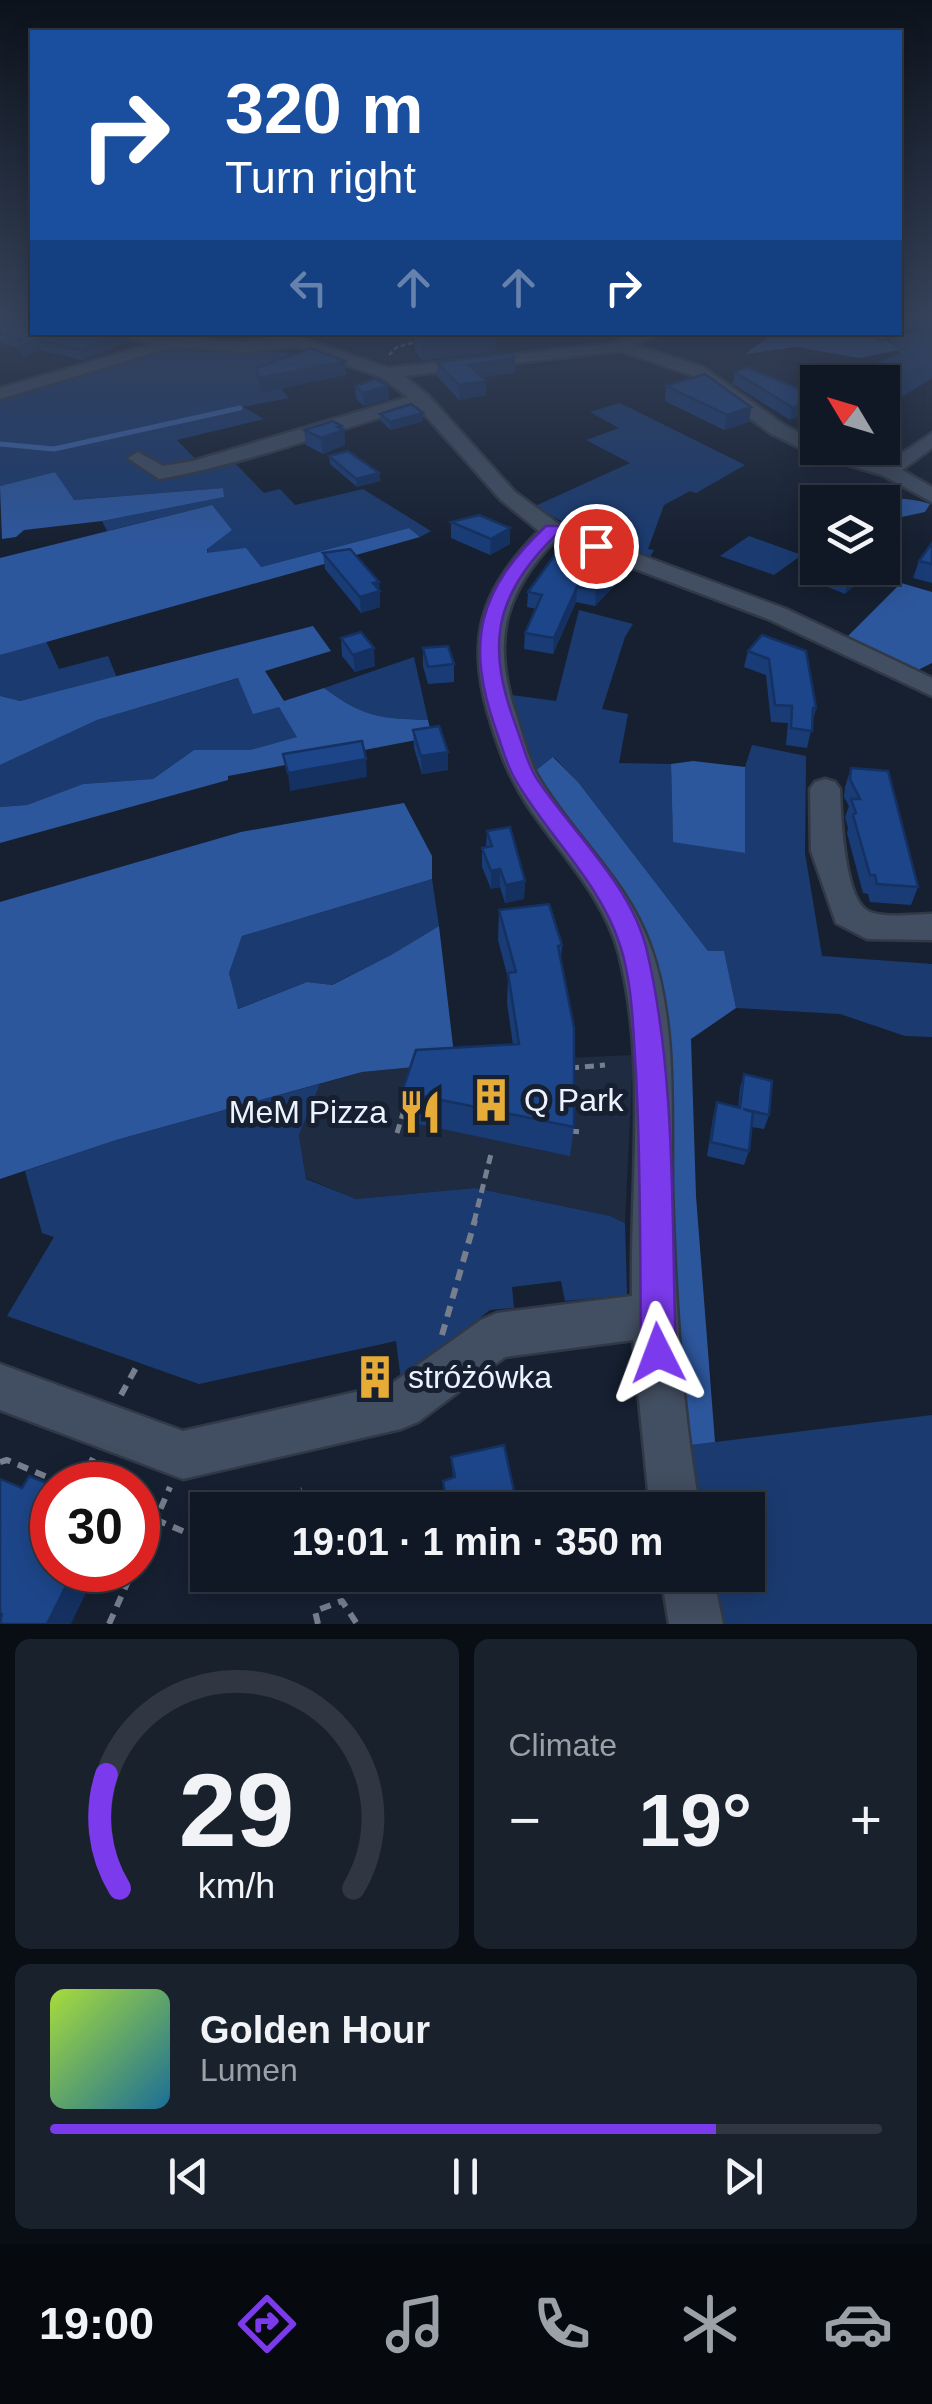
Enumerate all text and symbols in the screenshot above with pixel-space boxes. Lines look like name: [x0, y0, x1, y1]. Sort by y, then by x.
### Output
icon: right: [60, 70, 190, 200]
text: 320 m: [225, 70, 423, 148]
text: Turn right: [225, 152, 416, 203]
icon: left: [281, 260, 336, 315]
icon: ahead: [386, 260, 441, 315]
icon: ahead: [491, 260, 546, 315]
icon: right: [596, 260, 651, 315]
north arrow: [800, 365, 900, 465]
map controls: [800, 365, 900, 585]
button: layers: [800, 485, 900, 585]
pin: [554, 504, 639, 589]
icon: arrive: [569, 519, 624, 574]
building icon: Q Park: [467, 1076, 515, 1124]
place label: Q Park: [524, 1082, 625, 1118]
restaurant icon: MeM Pizza: [396, 1088, 444, 1136]
place label: MeM Pizza: [229, 1094, 387, 1130]
position arrow: [606, 1301, 710, 1405]
building icon: stróżówka: [351, 1353, 399, 1401]
place label: stróżówka: [408, 1359, 552, 1395]
speed limit sign: 30: [30, 1462, 160, 1592]
text: 19:01 · 1 min · 350 m: [292, 1521, 663, 1563]
text: Climate: [509, 1727, 617, 1763]
text: 29: [179, 1752, 295, 1868]
text: 19°: [639, 1778, 752, 1862]
text: −: [509, 1789, 541, 1851]
text: +: [850, 1789, 882, 1851]
text: km/h: [198, 1866, 275, 1906]
text: Golden Hour: [200, 2009, 430, 2051]
text: Lumen: [200, 2052, 298, 2088]
icon: previous: [161, 2149, 216, 2204]
icon: pause: [438, 2149, 493, 2204]
icon: next: [716, 2149, 771, 2204]
icon: directions: [232, 2289, 302, 2359]
icon: music: [380, 2289, 450, 2359]
icon: phone: [527, 2289, 597, 2359]
icon: climate: [675, 2289, 745, 2359]
icon: car: [823, 2289, 893, 2359]
text: 19:00: [39, 2298, 154, 2349]

